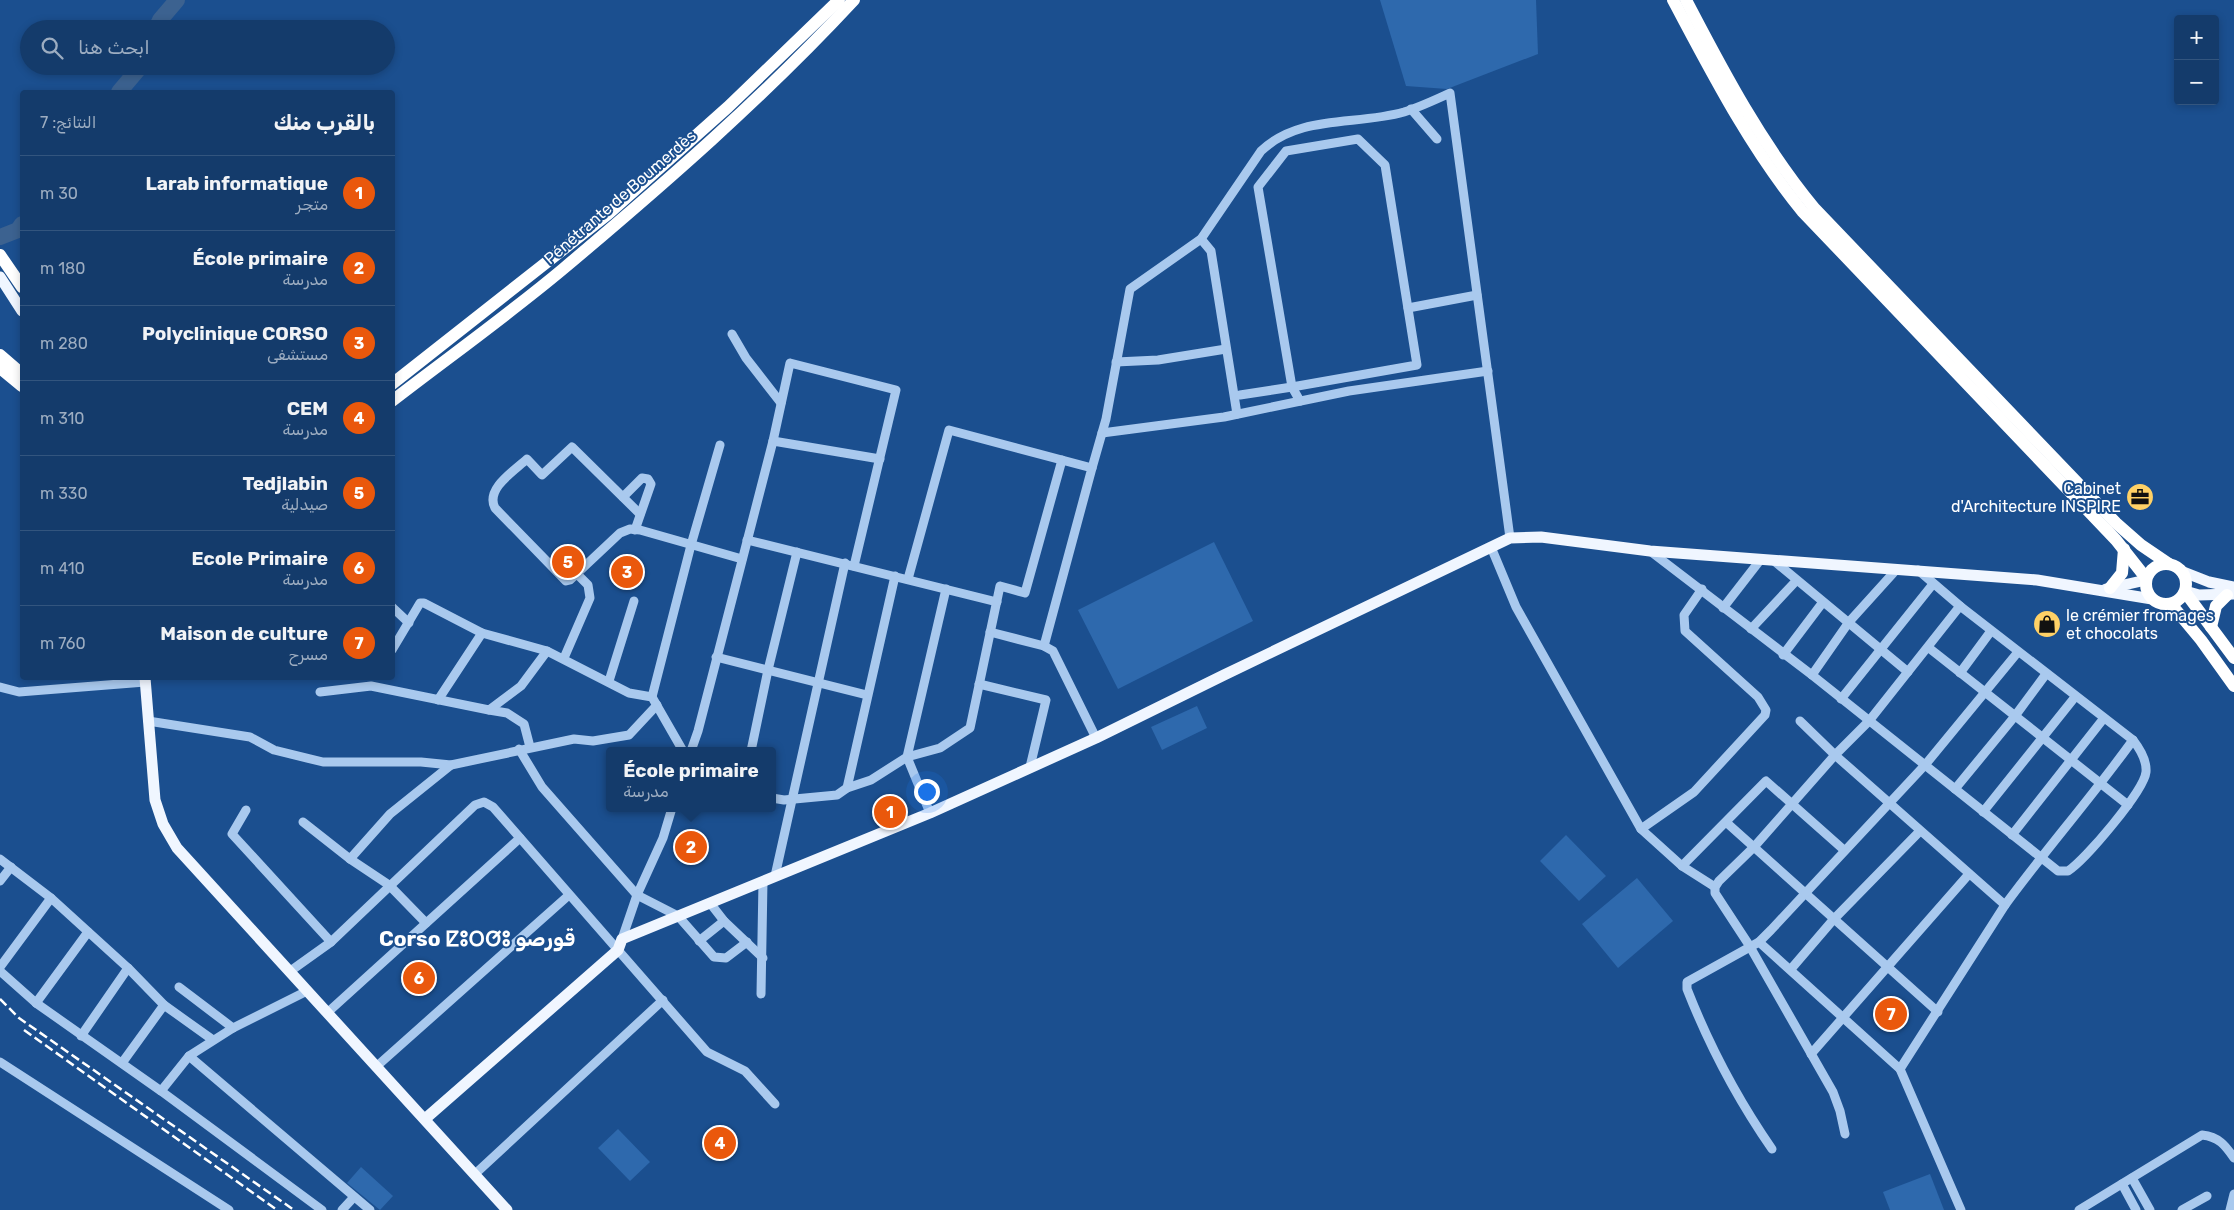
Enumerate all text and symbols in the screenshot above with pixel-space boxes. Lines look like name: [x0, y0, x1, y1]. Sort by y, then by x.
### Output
map controls: [2174, 15, 2219, 105]
button: +: [2174, 15, 2219, 60]
search box: [20, 20, 395, 75]
icon: search: [38, 34, 66, 62]
text: ابحث هنا: [78, 36, 150, 59]
button: −: [2174, 60, 2219, 105]
text: بالقرب منك: [274, 110, 375, 135]
text: النتائج: 7: [40, 113, 96, 132]
street label: Pénétrante de Boumerdès: [540, 126, 700, 268]
text: Larab informatique: [145, 172, 328, 195]
text: 30 m: [40, 184, 78, 203]
text: 1: [355, 184, 363, 203]
text: متجر: [296, 195, 328, 214]
text: École primaire: [192, 247, 328, 270]
text: 180 m: [40, 259, 85, 278]
text: 2: [354, 259, 364, 278]
text: مدرسة: [283, 270, 328, 289]
text: Polyclinique CORSO: [142, 322, 328, 345]
text: 280 m: [40, 334, 88, 353]
text: 3: [354, 334, 364, 353]
text: مستشفى: [267, 345, 328, 364]
text: CEM: [287, 397, 328, 420]
text: 310 m: [40, 409, 85, 428]
text: 4: [354, 409, 364, 428]
text: مدرسة: [283, 420, 328, 439]
text: Tedjlabin: [242, 472, 328, 495]
place label: Cabinet d'Architecture INSPIRE: [1951, 479, 2121, 516]
office icon: Cabinet d'Architecture INSPIRE: [2125, 482, 2155, 512]
text: 330 m: [40, 484, 88, 503]
text: 5: [354, 484, 364, 503]
text: صيدلية: [281, 495, 328, 514]
pin: 5: [552, 543, 584, 581]
text: Ecole Primaire: [192, 547, 328, 570]
pin: 3: [611, 553, 643, 591]
text: 410 m: [40, 559, 85, 578]
text: 6: [354, 559, 364, 578]
text: مدرسة: [283, 570, 328, 589]
place label: le crémier fromages et chocolats: [2066, 606, 2214, 643]
shop icon: le crémier fromages et chocolats: [2032, 609, 2062, 639]
text: Maison de culture: [160, 622, 328, 645]
text: 760 m: [40, 634, 86, 653]
text: 7: [354, 634, 364, 653]
text: مسرح: [289, 645, 328, 664]
popup: [606, 747, 776, 812]
text: École primaire: [623, 759, 759, 782]
your location: [914, 779, 940, 805]
text: مدرسة: [623, 782, 669, 801]
pin: 1: [874, 793, 906, 831]
pin: 2: [675, 828, 707, 866]
district label: Corso ⵇⵓⵔⵚⵓ قورصو: [379, 926, 575, 952]
pin: 6: [403, 959, 435, 997]
pin: 7: [1875, 995, 1907, 1033]
pin: 4: [704, 1124, 736, 1162]

